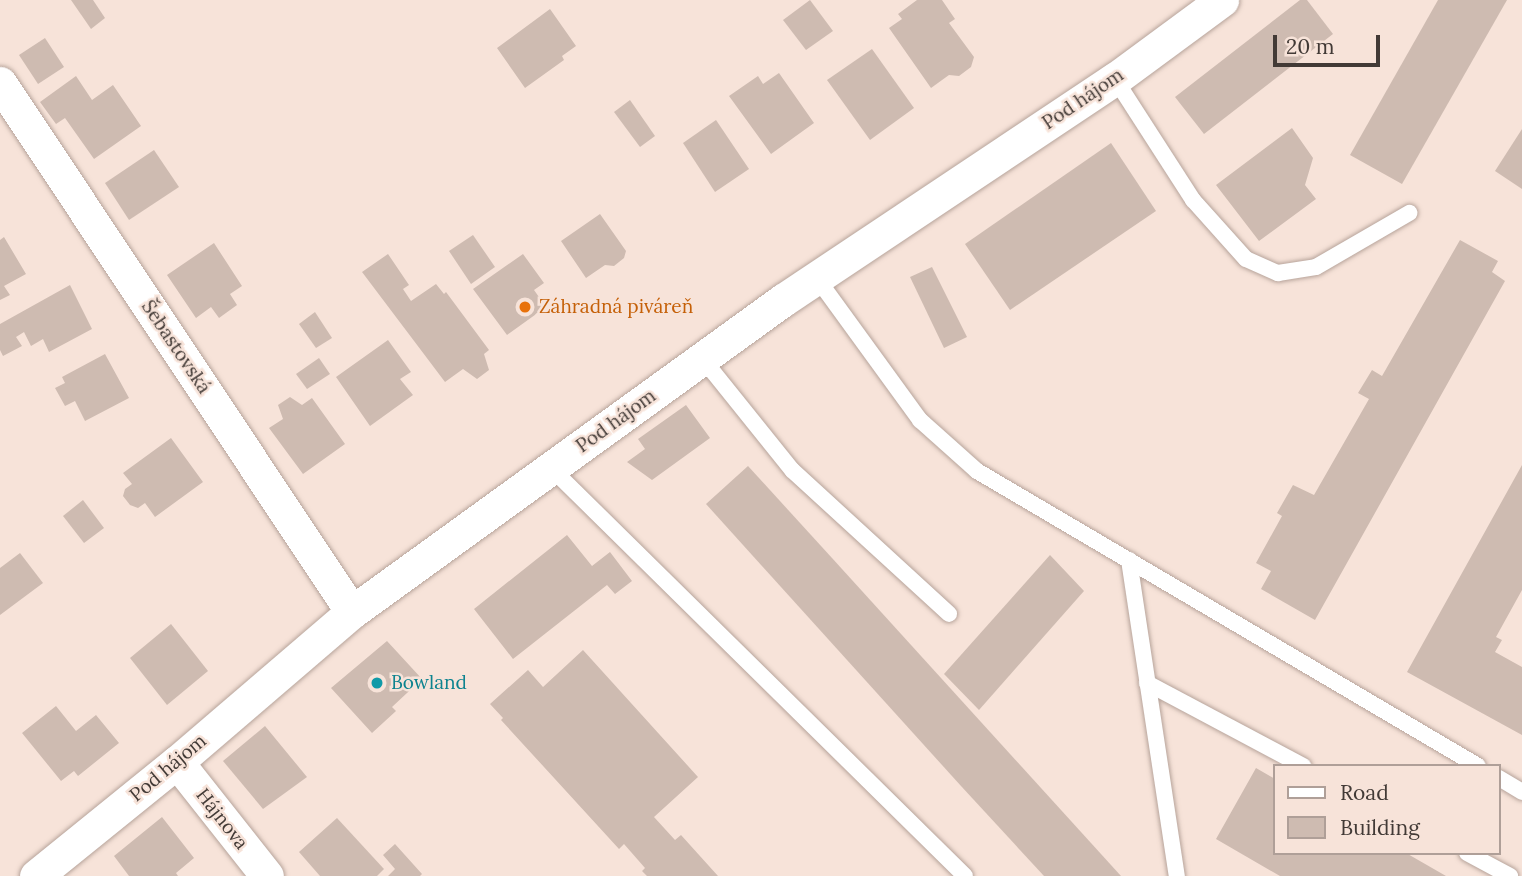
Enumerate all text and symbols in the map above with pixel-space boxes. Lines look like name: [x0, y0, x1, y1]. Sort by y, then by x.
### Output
scale bar: [1277, 21, 1384, 65]
text: 20 m: [1286, 33, 1335, 60]
street label: Pod hájom: [1038, 64, 1128, 134]
street label: Šebastovská: [136, 296, 216, 398]
place label: Záhradná piváreň: [539, 296, 693, 318]
marker: Záhradná piváreň: [517, 299, 533, 315]
street label: Pod hájom: [572, 384, 660, 458]
place label: Bowland: [391, 672, 467, 694]
marker: Bowland: [369, 675, 385, 691]
street label: Pod hájom: [125, 729, 211, 807]
legend: [1274, 764, 1501, 855]
text: Road: [1340, 779, 1389, 806]
street label: Hájnova: [191, 784, 253, 854]
text: Building: [1340, 814, 1420, 841]

